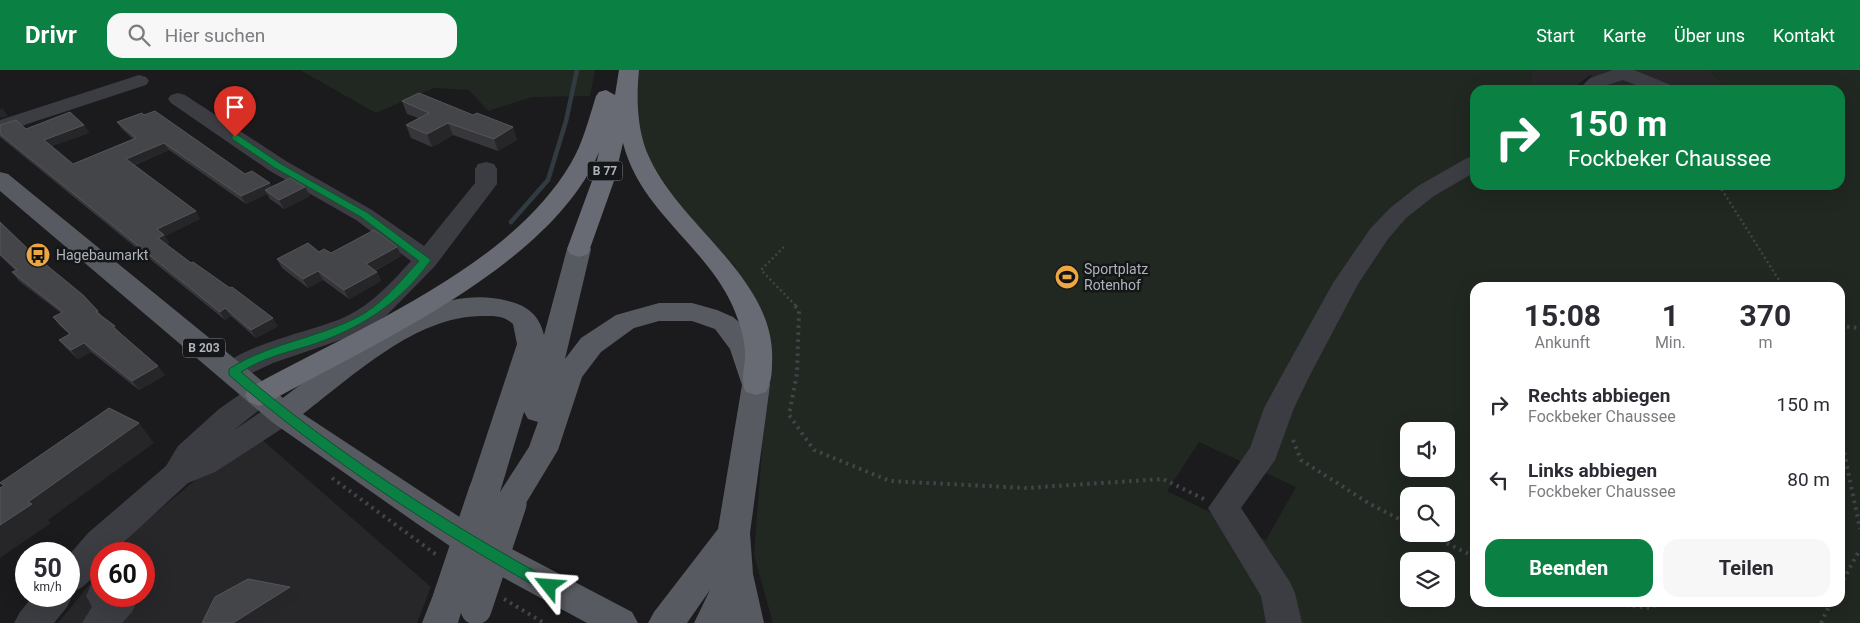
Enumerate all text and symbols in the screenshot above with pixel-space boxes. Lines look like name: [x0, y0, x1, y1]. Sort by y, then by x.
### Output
search box: [107, 13, 457, 58]
text: Drivr: [25, 21, 77, 49]
icon: search: [125, 21, 153, 49]
text: Hier suchen: [165, 24, 265, 47]
text: Start: [1536, 25, 1575, 46]
text: Karte: [1603, 25, 1646, 46]
text: Über uns: [1674, 25, 1745, 46]
text: Kontakt: [1773, 25, 1835, 46]
pin: [214, 86, 256, 137]
icon: arrive: [221, 93, 249, 121]
text: 150 m: [1568, 104, 1667, 145]
icon: right: [1485, 105, 1550, 170]
text: Fockbeker Chaussee: [1568, 146, 1771, 171]
road number: B 77: [588, 162, 622, 180]
bus stop icon: Hagebaumarkt: [25, 242, 51, 268]
place label: Hagebaumarkt: [56, 247, 149, 263]
place label: Sportplatz Rotenhof: [1084, 261, 1148, 293]
sports icon: Sportplatz Rotenhof: [1054, 264, 1080, 290]
text: 15:08: [1524, 298, 1601, 333]
text: 1: [1662, 298, 1679, 333]
text: 370: [1740, 298, 1791, 333]
text: Ankunft: [1535, 333, 1590, 352]
text: Min.: [1655, 333, 1686, 352]
text: m: [1758, 333, 1772, 352]
road number: B 203: [183, 338, 225, 358]
text: Rechts abbiegen: [1528, 384, 1670, 407]
icon: right: [1485, 391, 1513, 419]
text: 150 m: [1777, 393, 1830, 416]
text: Fockbeker Chaussee: [1528, 407, 1676, 426]
map controls: [1400, 422, 1455, 607]
button: sound: [1400, 422, 1455, 477]
text: Links abbiegen: [1528, 459, 1657, 482]
icon: left: [1485, 466, 1513, 494]
text: 80 m: [1787, 468, 1830, 491]
text: Fockbeker Chaussee: [1528, 482, 1676, 501]
button: search: [1400, 487, 1455, 542]
button: Beenden: [1485, 539, 1653, 597]
button: Teilen: [1663, 539, 1830, 597]
speed limit sign: 60: [90, 542, 155, 607]
button: layers: [1400, 552, 1455, 607]
text: 50: [33, 554, 62, 583]
position arrow: [522, 559, 574, 611]
text: km/h: [33, 580, 62, 594]

